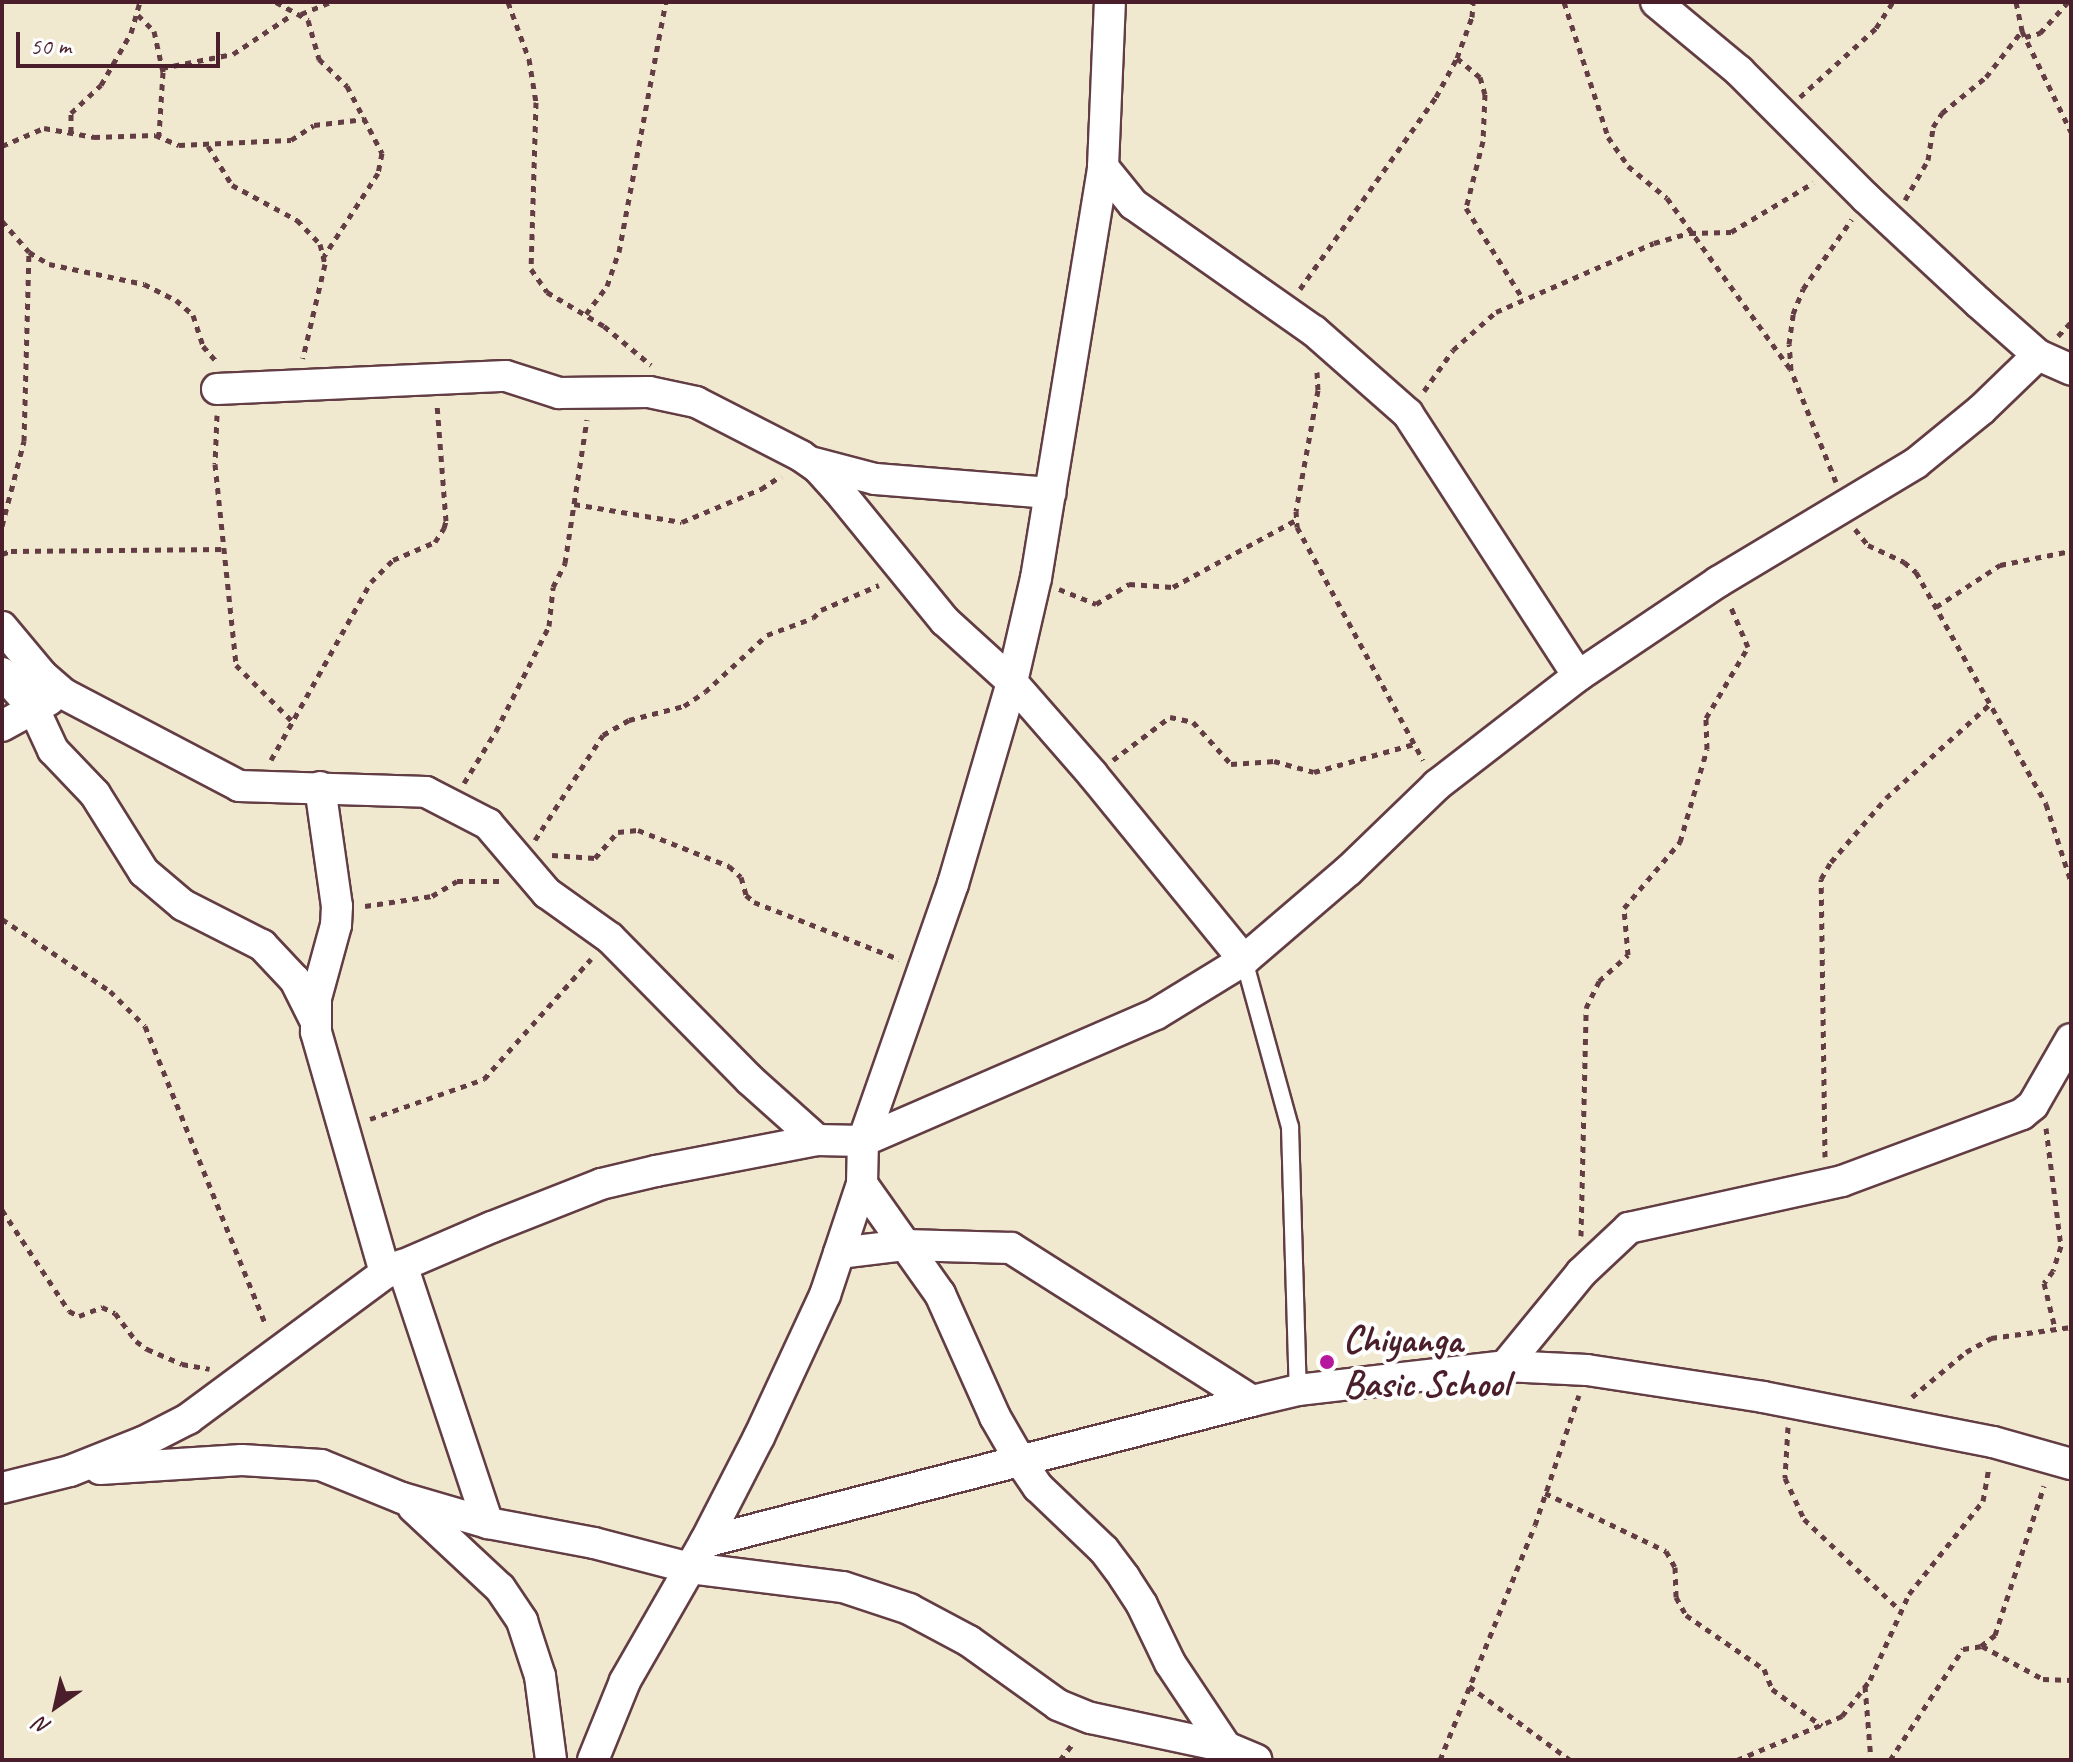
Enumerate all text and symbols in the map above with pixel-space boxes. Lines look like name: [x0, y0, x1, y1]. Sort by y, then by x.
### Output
scale bar: [20, 16, 224, 66]
text: 50 m: [30, 31, 71, 61]
place label: Chiyanga Basic School: [1343, 1317, 1507, 1406]
marker: Chiyanga Basic School: [1318, 1353, 1336, 1371]
north arrow: [16, 1666, 96, 1746]
text: N: [29, 1710, 56, 1741]

